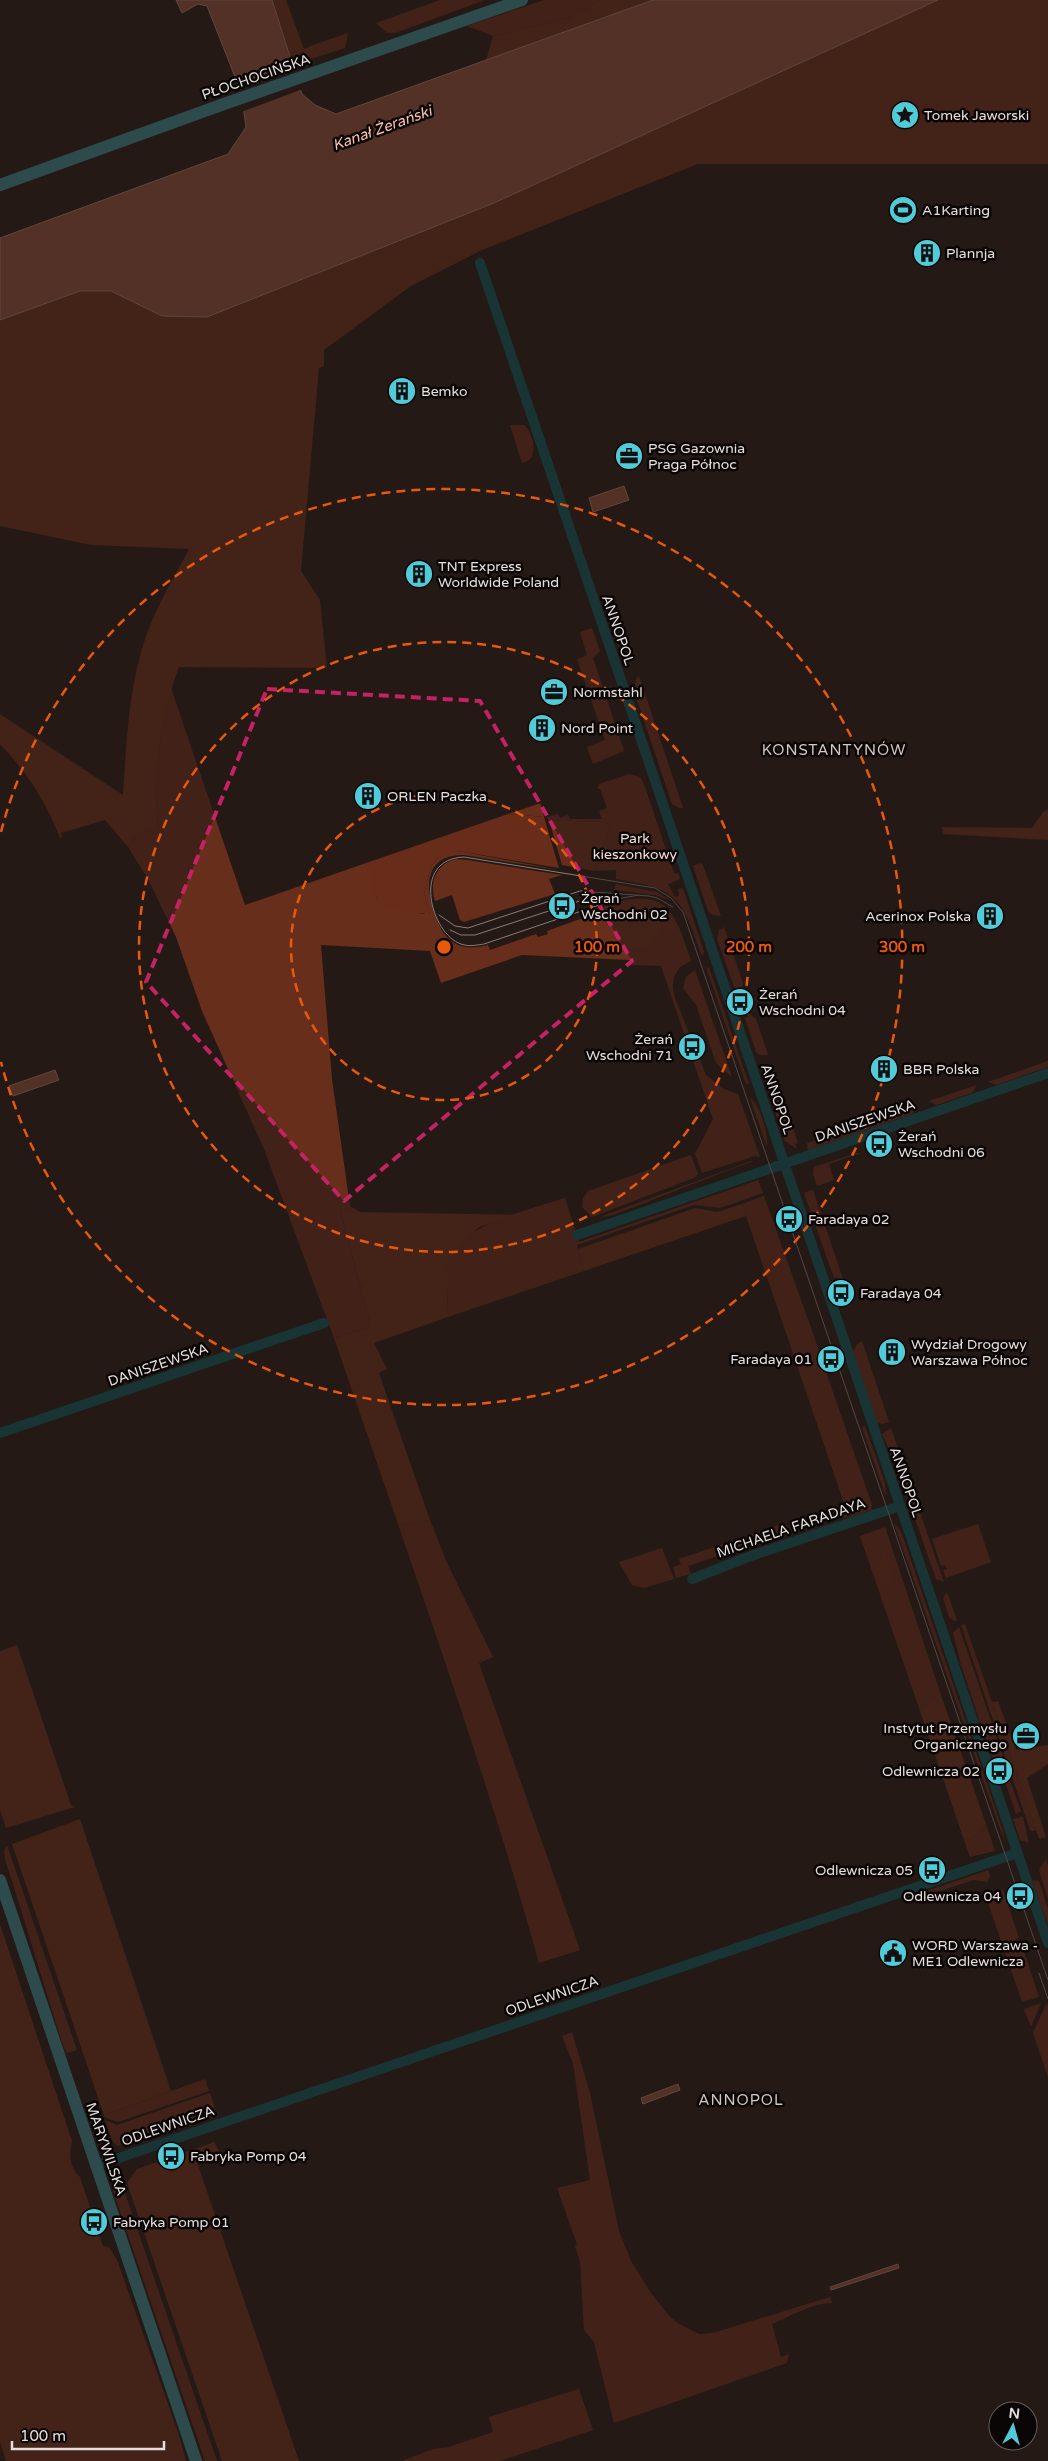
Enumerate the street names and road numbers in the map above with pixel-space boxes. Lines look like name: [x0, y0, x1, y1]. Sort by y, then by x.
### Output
street label: PŁOCHOCIŃSKA: [199, 50, 313, 104]
street label: ANNOPOL: [598, 593, 638, 667]
street label: ANNOPOL: [757, 1062, 797, 1136]
street label: DANISZEWSKA: [813, 1096, 917, 1146]
street label: DANISZEWSKA: [106, 1340, 210, 1390]
street label: ANNOPOL: [886, 1445, 926, 1519]
street label: MICHAELA FARADAYA: [714, 1495, 868, 1561]
street label: ODLEWNICZA: [503, 1972, 601, 2020]
street label: MARYWILSKA: [82, 2100, 130, 2198]
street label: ODLEWNICZA: [119, 2102, 217, 2150]

